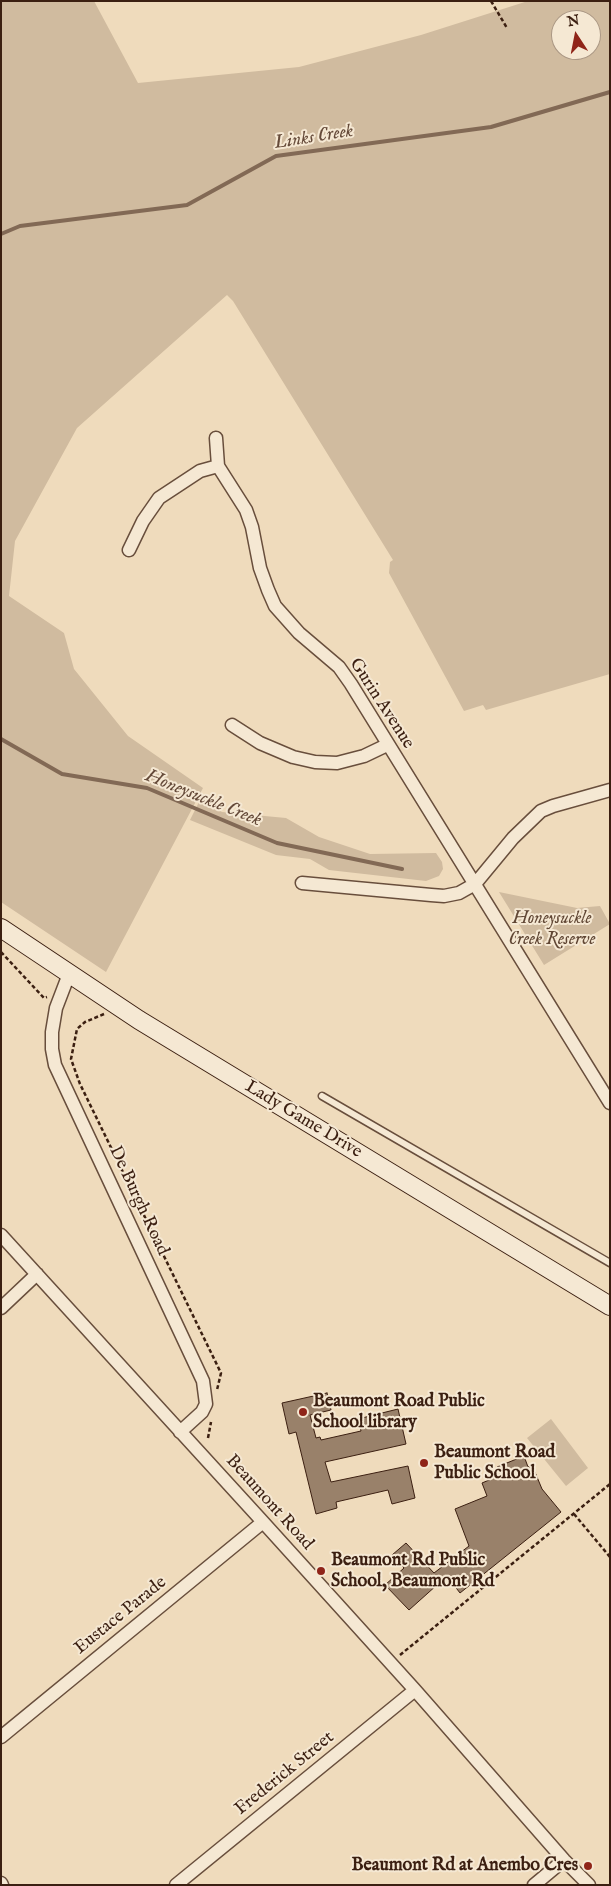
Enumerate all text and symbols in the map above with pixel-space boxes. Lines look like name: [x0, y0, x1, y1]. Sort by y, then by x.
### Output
north arrow: [551, 10, 601, 60]
text: N: [566, 11, 581, 31]
water label: Links Creek: [273, 121, 355, 155]
street label: Gurin Avenue: [344, 655, 418, 753]
water label: Honeysuckle Creek: [142, 765, 264, 833]
park label: Honeysuckle Creek Reserve: [508, 908, 596, 951]
street label: Lady Game Drive: [240, 1077, 366, 1163]
street label: De Burgh Road: [103, 1143, 173, 1259]
place label: Beaumont Road Public School library: [313, 1391, 485, 1434]
marker: Beaumont Road Public School library: [297, 1406, 309, 1418]
place label: Beaumont Road Public School: [434, 1442, 555, 1485]
street label: Beaumont Road: [220, 1451, 318, 1555]
marker: Beaumont Road Public School: [418, 1457, 430, 1469]
place label: Beaumont Rd Public School, Beaumont Rd: [331, 1550, 494, 1592]
marker: Beaumont Rd Public School, Beaumont Rd: [315, 1565, 327, 1577]
street label: Eustace Parade: [71, 1572, 171, 1660]
street label: Frederick Street: [231, 1727, 339, 1821]
place label: Beaumont Rd at Anembo Cres: [351, 1855, 578, 1877]
marker: Beaumont Rd at Anembo Cres: [582, 1860, 594, 1872]

